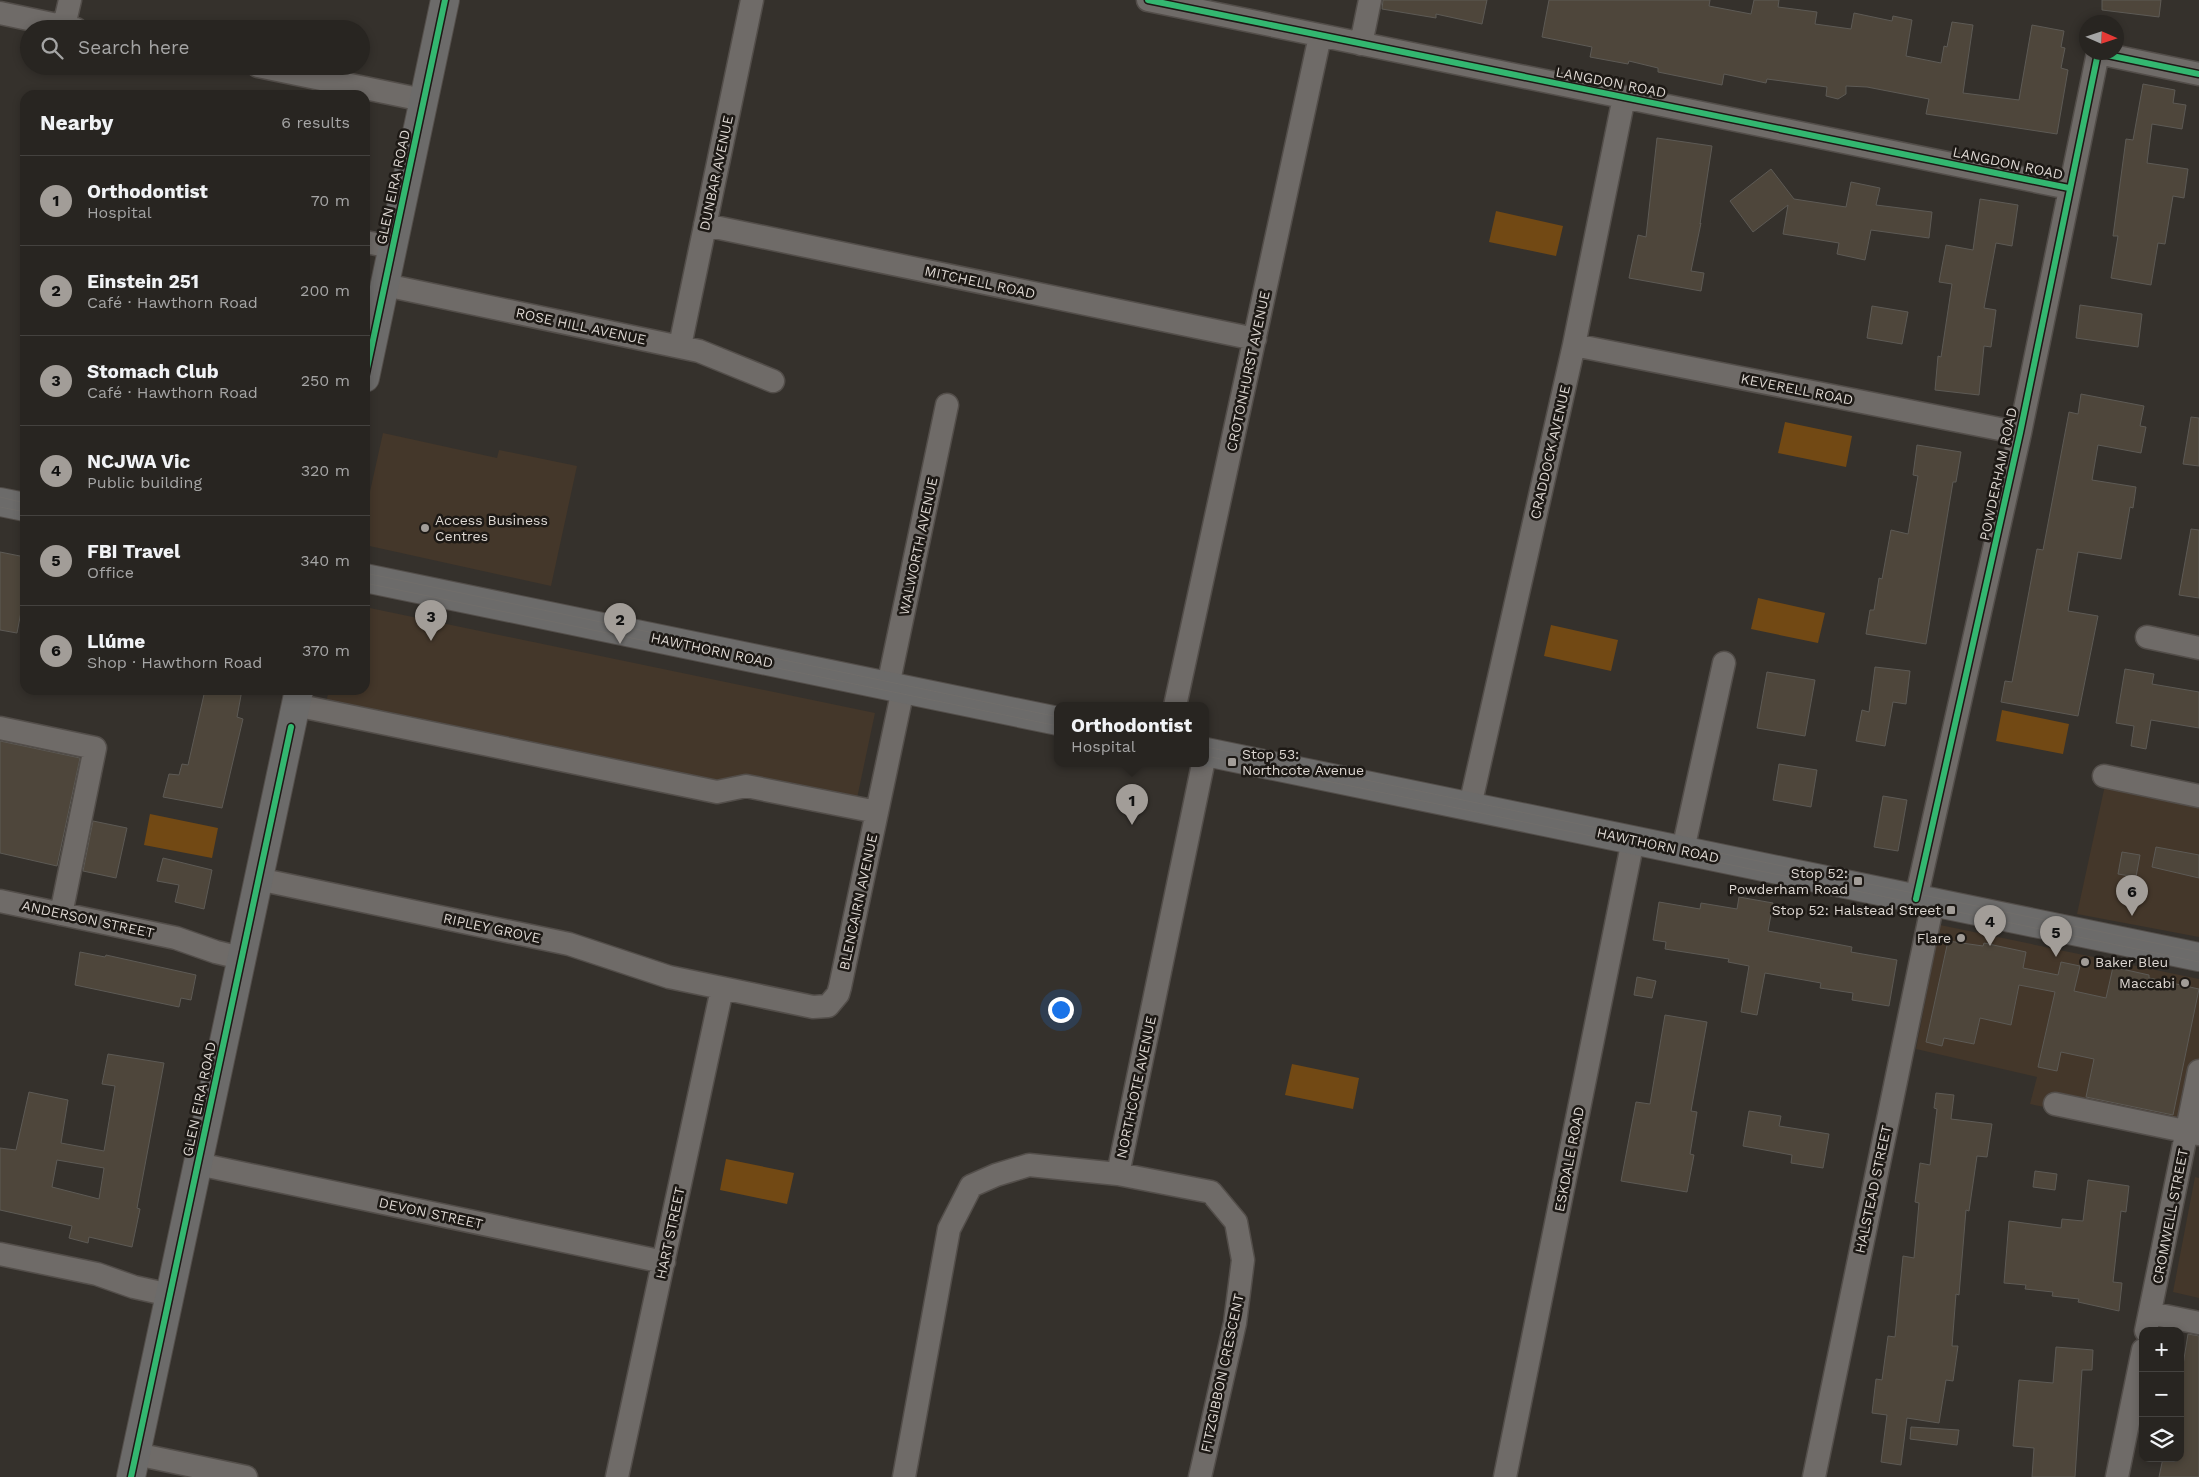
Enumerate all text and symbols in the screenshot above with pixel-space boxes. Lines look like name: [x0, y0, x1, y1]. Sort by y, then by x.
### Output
north arrow: [2079, 15, 2124, 60]
search box: [20, 20, 370, 75]
icon: search: [38, 34, 66, 62]
text: Search here: [78, 36, 189, 59]
street label: LANGDON ROAD: [1554, 63, 1668, 101]
text: Nearby: [40, 110, 113, 135]
text: 6 results: [281, 113, 350, 132]
street label: DUNBAR AVENUE: [696, 114, 736, 232]
street label: GLEN EIRA ROAD: [373, 128, 413, 246]
street label: LANGDON ROAD: [1951, 143, 2065, 183]
text: Orthodontist: [87, 180, 208, 203]
text: 1: [53, 191, 59, 210]
text: 70 m: [311, 191, 350, 210]
text: Hospital: [87, 203, 152, 222]
street label: MITCHELL ROAD: [923, 262, 1037, 302]
text: Einstein 251: [87, 270, 199, 293]
text: 2: [51, 281, 61, 300]
text: 200 m: [300, 281, 350, 300]
street label: CROTONHURST AVENUE: [1223, 289, 1273, 453]
text: Café · Hawthorn Road: [87, 293, 258, 312]
street label: ROSE HILL AVENUE: [514, 304, 648, 348]
text: Stomach Club: [87, 360, 219, 383]
street label: KEVERELL ROAD: [1739, 370, 1855, 408]
text: 3: [51, 371, 61, 390]
text: 250 m: [301, 371, 350, 390]
text: Café · Hawthorn Road: [87, 383, 258, 402]
street label: CRADDOCK AVENUE: [1527, 383, 1573, 521]
street label: POWDERHAM ROAD: [1976, 406, 2020, 542]
text: NCJWA Vic: [87, 450, 190, 473]
text: 4: [51, 461, 61, 480]
text: 320 m: [301, 461, 350, 480]
text: Public building: [87, 473, 202, 492]
street label: WALWORTH AVENUE: [896, 475, 940, 617]
place label: Access Business Centres: [435, 512, 548, 544]
marker: Access Business Centres: [419, 522, 431, 534]
text: FBI Travel: [87, 540, 180, 563]
text: 5: [51, 551, 61, 570]
text: 340 m: [300, 551, 350, 570]
text: Office: [87, 563, 134, 582]
pin: 3: [415, 600, 447, 641]
pin: 2: [604, 603, 636, 644]
street label: HAWTHORN ROAD: [649, 629, 775, 671]
text: Llúme: [87, 630, 145, 653]
text: 6: [51, 641, 61, 660]
text: 370 m: [302, 641, 350, 660]
text: Shop · Hawthorn Road: [87, 653, 262, 672]
popup: [1054, 702, 1209, 767]
text: Orthodontist: [1071, 714, 1192, 737]
text: Hospital: [1071, 737, 1136, 756]
place label: Stop 53: Northcote Avenue: [1242, 746, 1364, 778]
marker: Stop 53: Northcote Avenue: [1226, 756, 1238, 768]
pin: 1: [1116, 784, 1148, 825]
street label: HAWTHORN ROAD: [1595, 824, 1721, 866]
street label: BLENCAIRN AVENUE: [836, 832, 880, 972]
place label: Stop 52: Powderham Road: [1728, 865, 1848, 897]
marker: Stop 52: Powderham Road: [1852, 875, 1864, 887]
pin: 6: [2116, 875, 2148, 916]
street label: ANDERSON STREET: [20, 897, 156, 941]
place label: Stop 52: Halstead Street: [1772, 902, 1941, 918]
marker: Stop 52: Halstead Street: [1945, 904, 1957, 916]
pin: 4: [1974, 905, 2006, 946]
street label: RIPLEY GROVE: [442, 910, 542, 946]
pin: 5: [2040, 916, 2072, 957]
place label: Flare: [1917, 930, 1951, 946]
marker: Flare: [1955, 932, 1967, 944]
place label: Baker Bleu: [2095, 954, 2168, 970]
marker: Baker Bleu: [2079, 956, 2091, 968]
place label: Maccabi: [2119, 975, 2175, 991]
marker: Maccabi: [2179, 977, 2191, 989]
your location: [1048, 997, 1074, 1023]
street label: NORTHCOTE AVENUE: [1113, 1014, 1159, 1160]
street label: GLEN EIRA ROAD: [179, 1040, 219, 1158]
street label: ESKDALE ROAD: [1551, 1105, 1587, 1213]
street label: HALSTEAD STREET: [1852, 1123, 1895, 1255]
street label: CROMWELL STREET: [2149, 1146, 2191, 1285]
street label: HART STREET: [652, 1185, 688, 1281]
street label: DEVON STREET: [377, 1194, 485, 1232]
street label: FITZGIBBON CRESCENT: [1197, 1292, 1247, 1454]
map controls: [2139, 1327, 2184, 1462]
button: +: [2139, 1327, 2184, 1372]
button: −: [2139, 1372, 2184, 1417]
button: layers: [2139, 1417, 2184, 1462]

